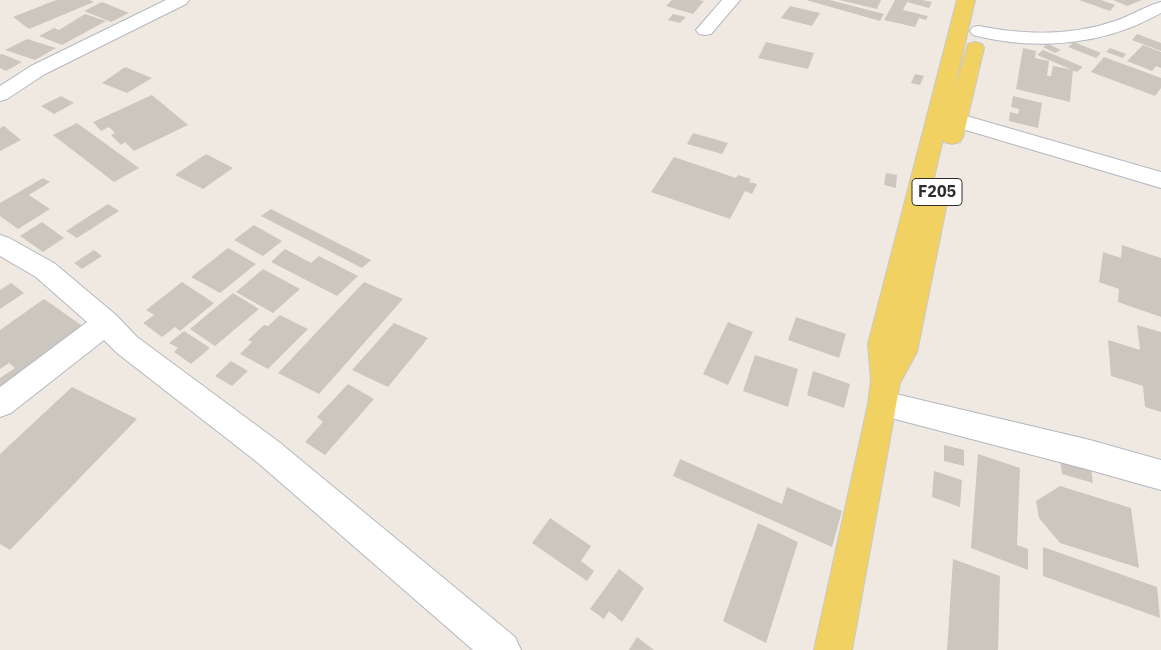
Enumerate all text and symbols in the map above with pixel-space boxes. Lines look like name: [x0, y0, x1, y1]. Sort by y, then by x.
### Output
road number: F205: [912, 178, 962, 206]

